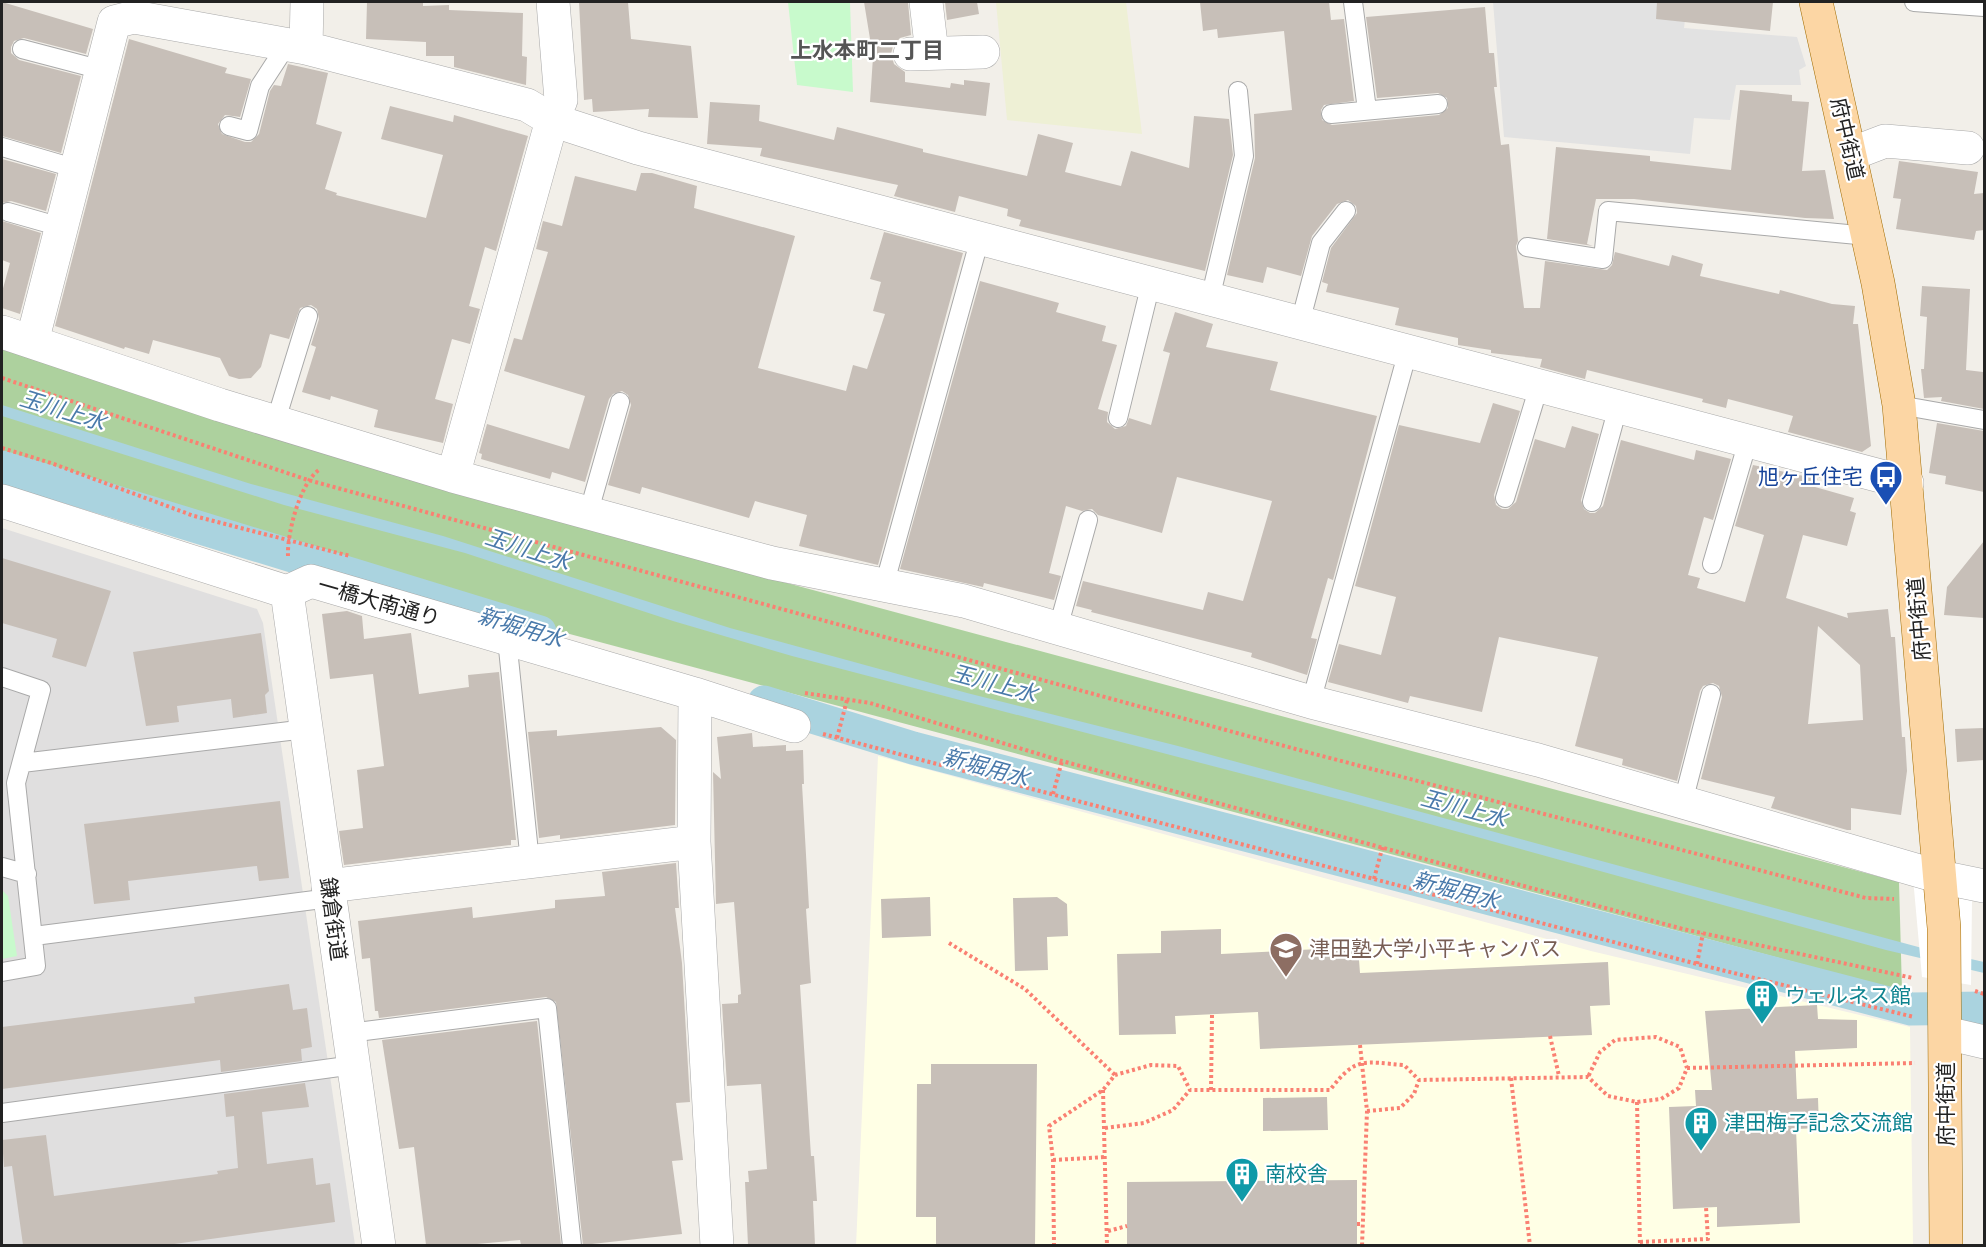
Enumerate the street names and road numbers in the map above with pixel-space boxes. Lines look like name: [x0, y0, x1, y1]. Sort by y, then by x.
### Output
street label: 府中街道: [1827, 95, 1870, 182]
street label: 一橋大南通り: [315, 571, 443, 630]
street label: 府中街道: [1901, 576, 1934, 662]
street label: 鎌倉街道: [316, 875, 353, 962]
street label: 府中街道: [1932, 1062, 1957, 1146]

